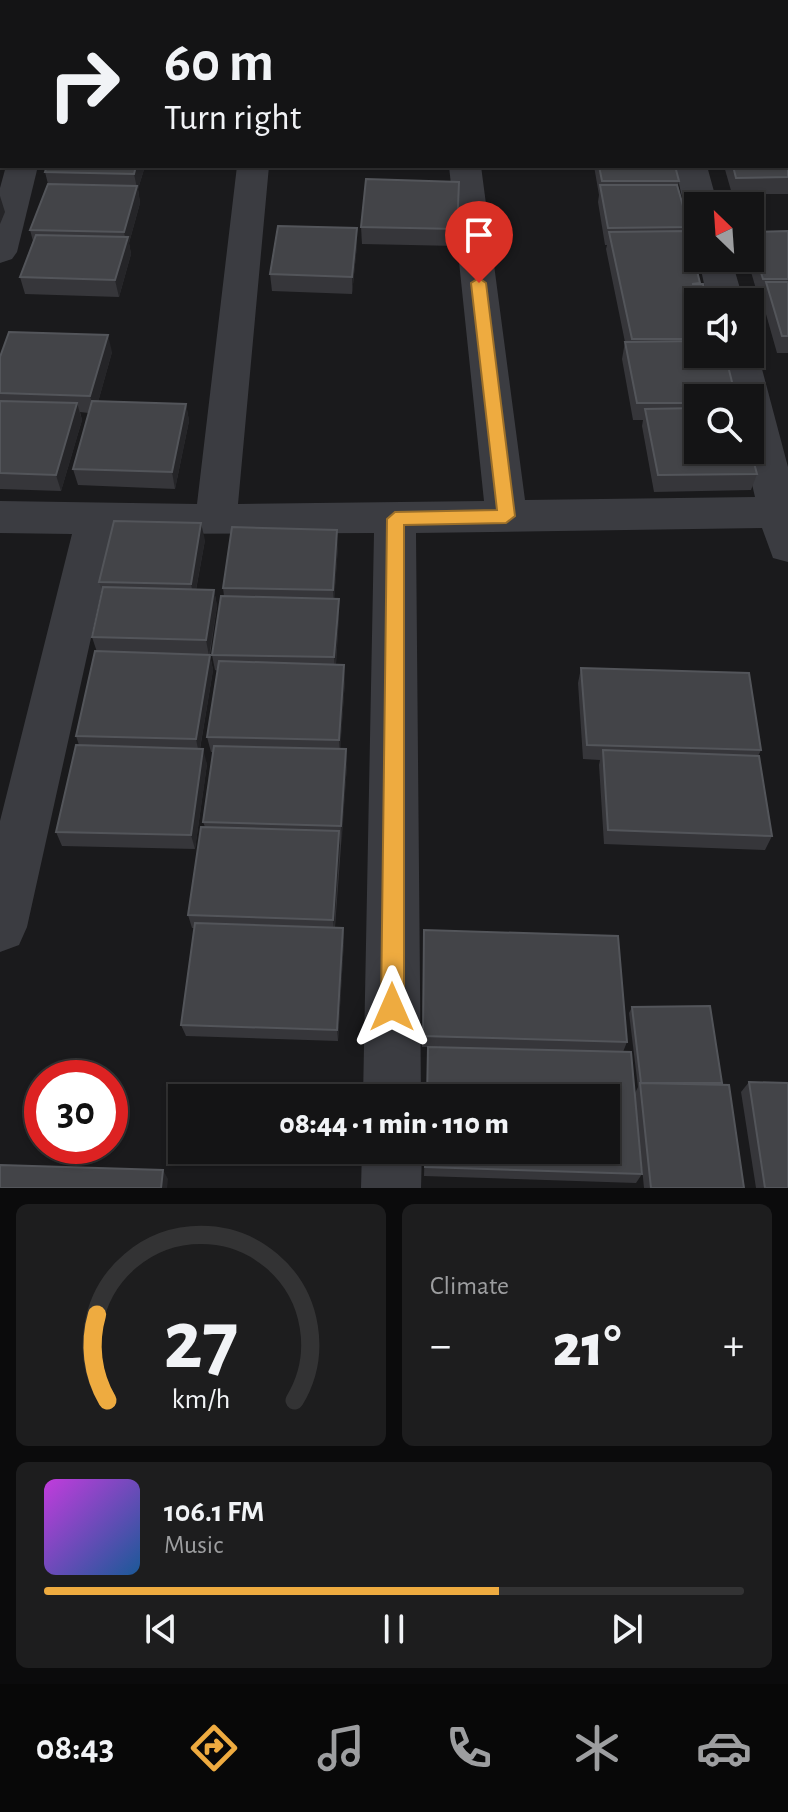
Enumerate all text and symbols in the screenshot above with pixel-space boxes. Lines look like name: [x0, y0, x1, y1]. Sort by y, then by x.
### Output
icon: right: [32, 32, 136, 136]
text: 60 m: [164, 35, 274, 91]
text: Turn right: [164, 100, 301, 136]
north arrow: [684, 192, 764, 272]
map controls: [684, 192, 764, 464]
pin: [445, 201, 513, 283]
icon: arrive: [457, 213, 501, 257]
button: sound: [684, 288, 764, 368]
button: search: [684, 384, 764, 464]
position arrow: [350, 965, 434, 1049]
speed limit sign: 30: [24, 1060, 128, 1164]
text: 08:44 · 1 min · 110 m: [279, 1109, 509, 1139]
text: Climate: [430, 1273, 509, 1299]
text: 27: [163, 1300, 239, 1384]
text: 21°: [553, 1317, 621, 1377]
text: −: [430, 1324, 451, 1368]
text: +: [723, 1324, 744, 1368]
text: km/h: [172, 1385, 230, 1414]
text: 106.1 FM: [164, 1497, 264, 1527]
text: Music: [164, 1532, 223, 1558]
icon: previous: [139, 1607, 183, 1651]
icon: pause: [372, 1607, 416, 1651]
icon: next: [605, 1607, 649, 1651]
icon: directions: [186, 1720, 242, 1776]
icon: music: [313, 1720, 369, 1776]
icon: phone: [441, 1720, 497, 1776]
icon: climate: [569, 1720, 625, 1776]
icon: car: [696, 1720, 752, 1776]
text: 08:43: [36, 1730, 114, 1766]

